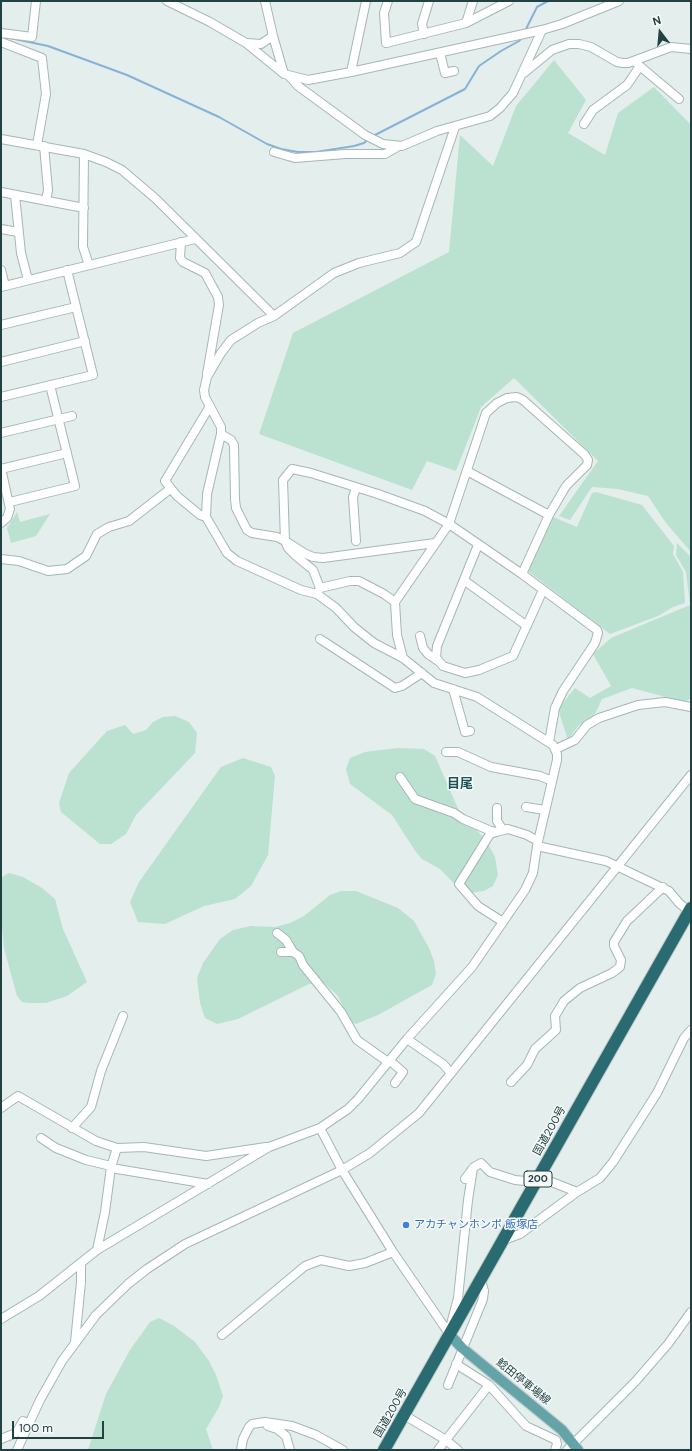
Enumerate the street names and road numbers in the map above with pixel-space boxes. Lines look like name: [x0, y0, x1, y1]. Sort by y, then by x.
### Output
street label: 国道200号: [531, 1104, 569, 1158]
road number: 200: [524, 1171, 552, 1187]
street label: 鯰田停車場線: [493, 1356, 553, 1408]
street label: 国道200号: [372, 1386, 410, 1440]

